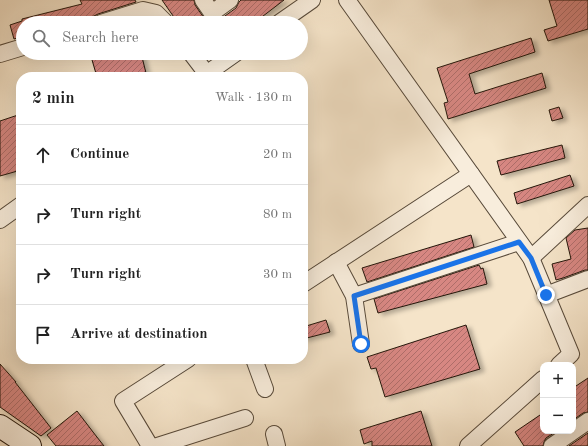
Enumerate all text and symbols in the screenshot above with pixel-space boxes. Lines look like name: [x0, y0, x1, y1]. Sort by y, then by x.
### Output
search box: [16, 16, 308, 60]
icon: search: [30, 27, 52, 49]
text: Search here: [62, 31, 139, 46]
text: 2 min: [32, 90, 75, 107]
text: Walk · 130 m: [215, 91, 292, 104]
icon: ahead: [32, 144, 54, 166]
text: Continue: [70, 147, 129, 162]
text: 20 m: [263, 148, 292, 161]
icon: right: [32, 204, 54, 226]
text: Turn right: [70, 207, 141, 222]
text: 80 m: [263, 208, 292, 221]
icon: right: [32, 264, 54, 286]
text: Turn right: [70, 267, 141, 282]
text: 30 m: [263, 268, 292, 281]
route end: [537, 286, 555, 304]
icon: arrive: [32, 324, 54, 346]
text: Arrive at destination: [70, 327, 208, 342]
route start: [352, 335, 370, 353]
map controls: [540, 362, 576, 434]
button: +: [540, 362, 576, 398]
button: −: [540, 398, 576, 434]

